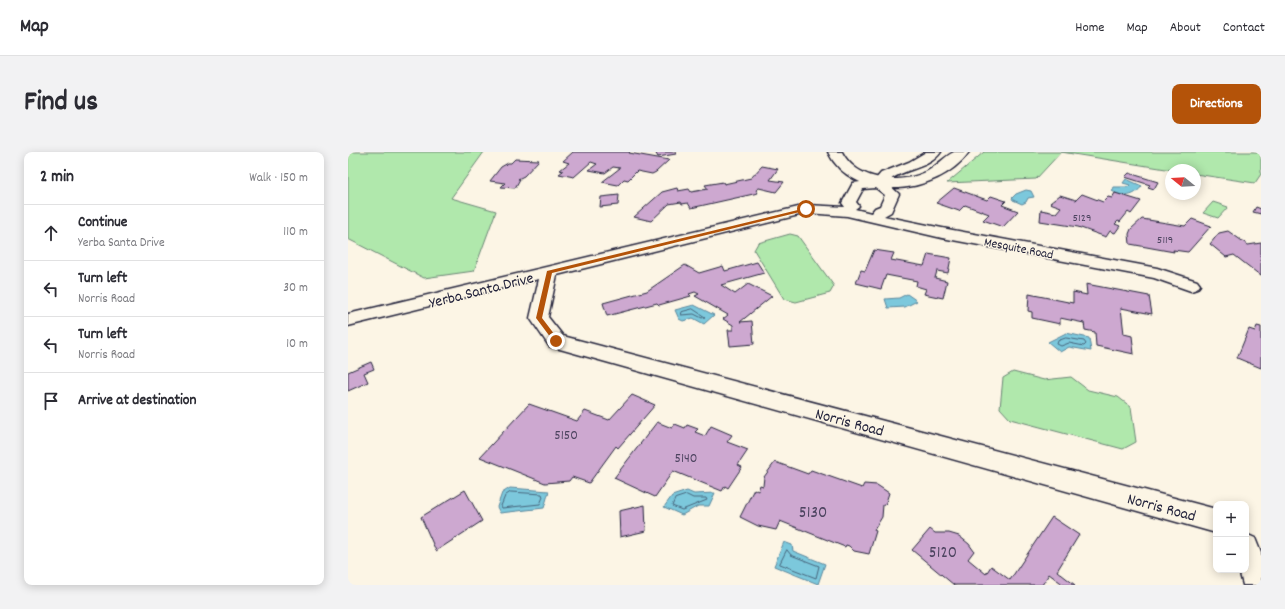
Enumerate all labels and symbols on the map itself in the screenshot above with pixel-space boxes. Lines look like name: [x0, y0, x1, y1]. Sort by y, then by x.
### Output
north arrow: [1165, 164, 1201, 200]
route start: [797, 200, 815, 218]
house number: 5129: [1073, 210, 1091, 227]
house number: 5119: [1157, 232, 1173, 249]
street label: Mesquite Road: [982, 233, 1055, 265]
street label: Yerba Santa Drive: [427, 267, 536, 316]
route end: [547, 332, 565, 350]
street label: Norris Road: [812, 403, 886, 444]
house number: 5150: [554, 426, 578, 446]
house number: 5140: [675, 449, 698, 469]
street label: Norris Road: [1124, 488, 1198, 529]
house number: 5130: [799, 502, 827, 526]
house number: 5120: [929, 542, 957, 566]

